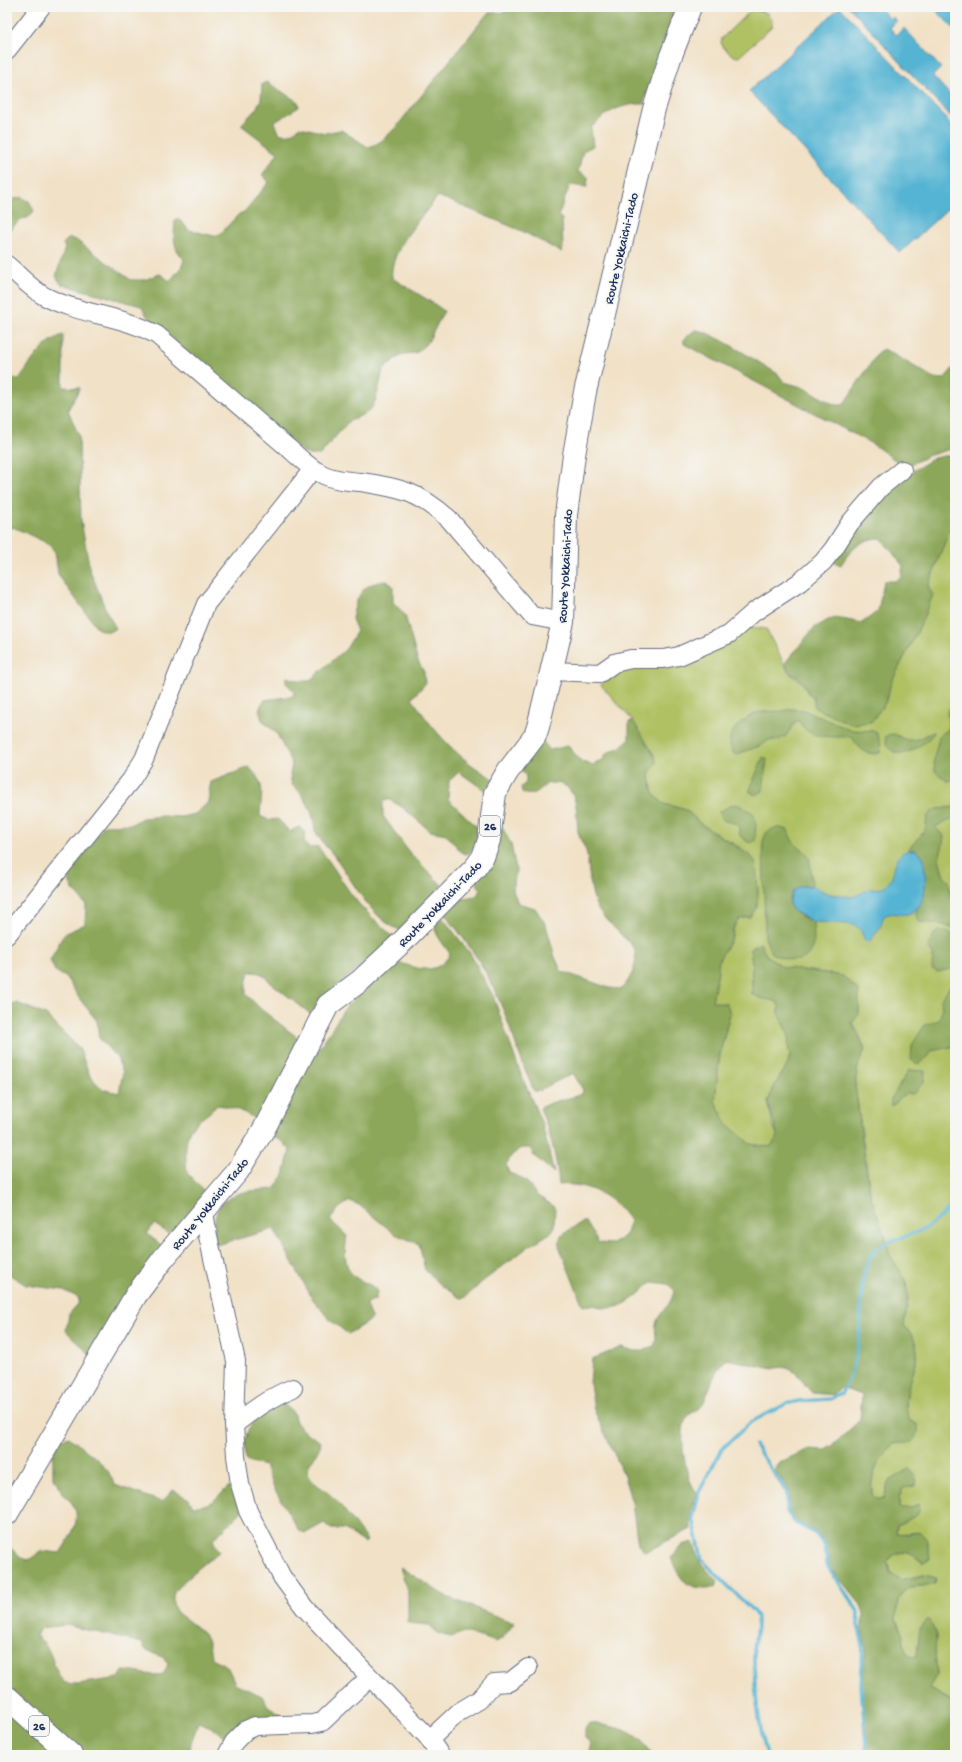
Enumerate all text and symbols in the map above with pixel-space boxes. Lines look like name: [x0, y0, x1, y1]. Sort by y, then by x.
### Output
street label: Route Yokkaichi-Tado: [602, 191, 643, 306]
street label: Route Yokkaichi-Tado: [556, 509, 577, 623]
road number: 26: [480, 816, 500, 836]
street label: Route Yokkaichi-Tado: [396, 858, 486, 951]
street label: Route Yokkaichi-Tado: [169, 1155, 253, 1254]
road number: 26: [29, 1716, 49, 1736]

